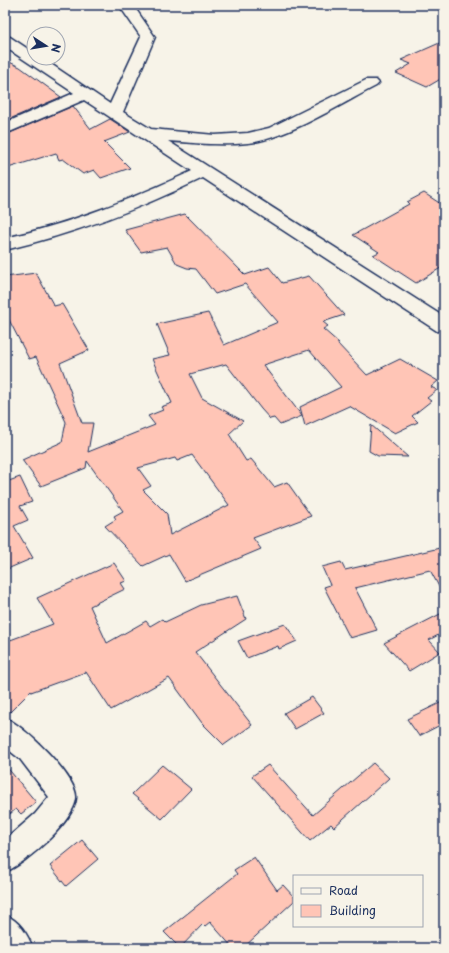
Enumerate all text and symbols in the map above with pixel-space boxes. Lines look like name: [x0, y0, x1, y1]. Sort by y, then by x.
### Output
north arrow: [26, 26, 66, 66]
text: N: [47, 42, 65, 54]
legend: [293, 875, 423, 927]
text: Road: [329, 881, 358, 899]
text: Building: [329, 901, 376, 919]

